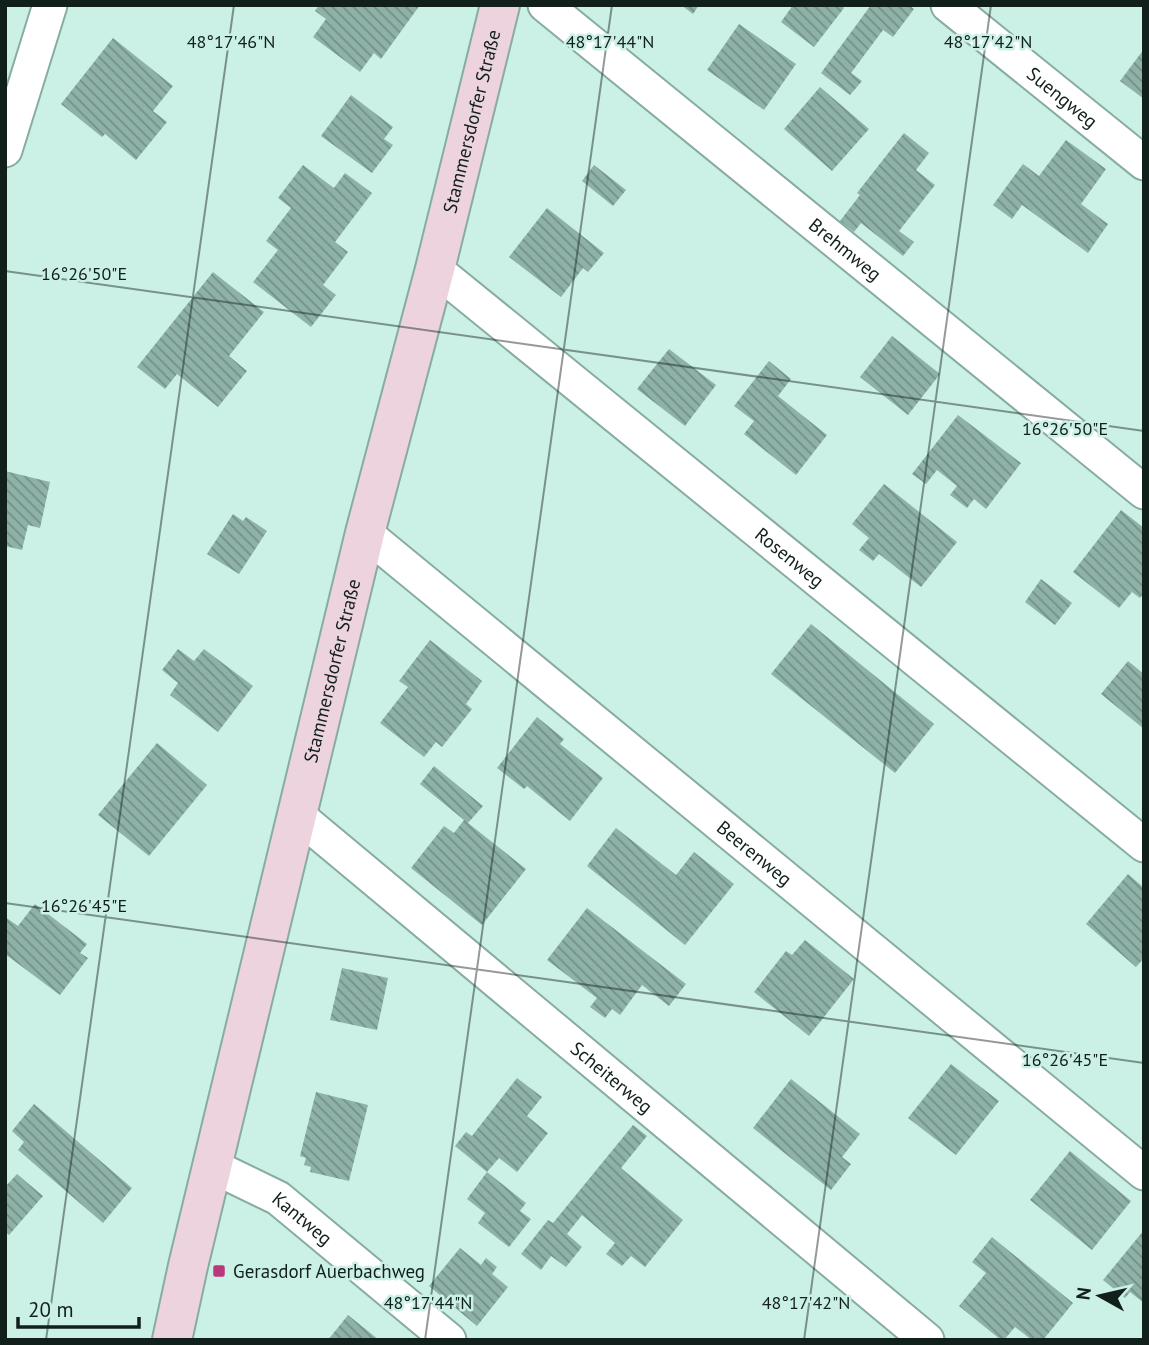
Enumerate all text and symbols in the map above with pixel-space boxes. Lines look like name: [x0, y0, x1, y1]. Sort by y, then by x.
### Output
street label: Stammersdorfer Straße: [437, 27, 506, 216]
text: 48°17'46"N: [187, 30, 275, 53]
text: 48°17'44"N: [566, 30, 654, 53]
text: 48°17'42"N: [944, 30, 1032, 53]
street label: Suengweg: [1022, 62, 1103, 133]
street label: Brehmweg: [804, 213, 886, 286]
text: 16°26'50"E: [41, 262, 127, 285]
text: 16°26'50"E: [1022, 417, 1108, 440]
street label: Rosenweg: [750, 522, 829, 592]
street label: Stammersdorfer Straße: [298, 576, 365, 765]
street label: Beerenweg: [712, 815, 797, 891]
text: 16°26'45"E: [41, 894, 127, 917]
street label: Scheiterweg: [566, 1036, 658, 1118]
text: 16°26'45"E: [1022, 1048, 1108, 1071]
street label: Kantweg: [267, 1186, 337, 1250]
place label: Gerasdorf Auerbachweg: [233, 1259, 425, 1283]
north arrow: [1065, 1261, 1135, 1331]
marker: Gerasdorf Auerbachweg: [211, 1263, 227, 1279]
scale bar: [18, 1286, 138, 1330]
text: N: [1070, 1286, 1096, 1301]
text: 48°17'44"N: [384, 1291, 472, 1314]
text: 48°17'42"N: [762, 1291, 850, 1314]
text: 20 m: [28, 1296, 74, 1323]

